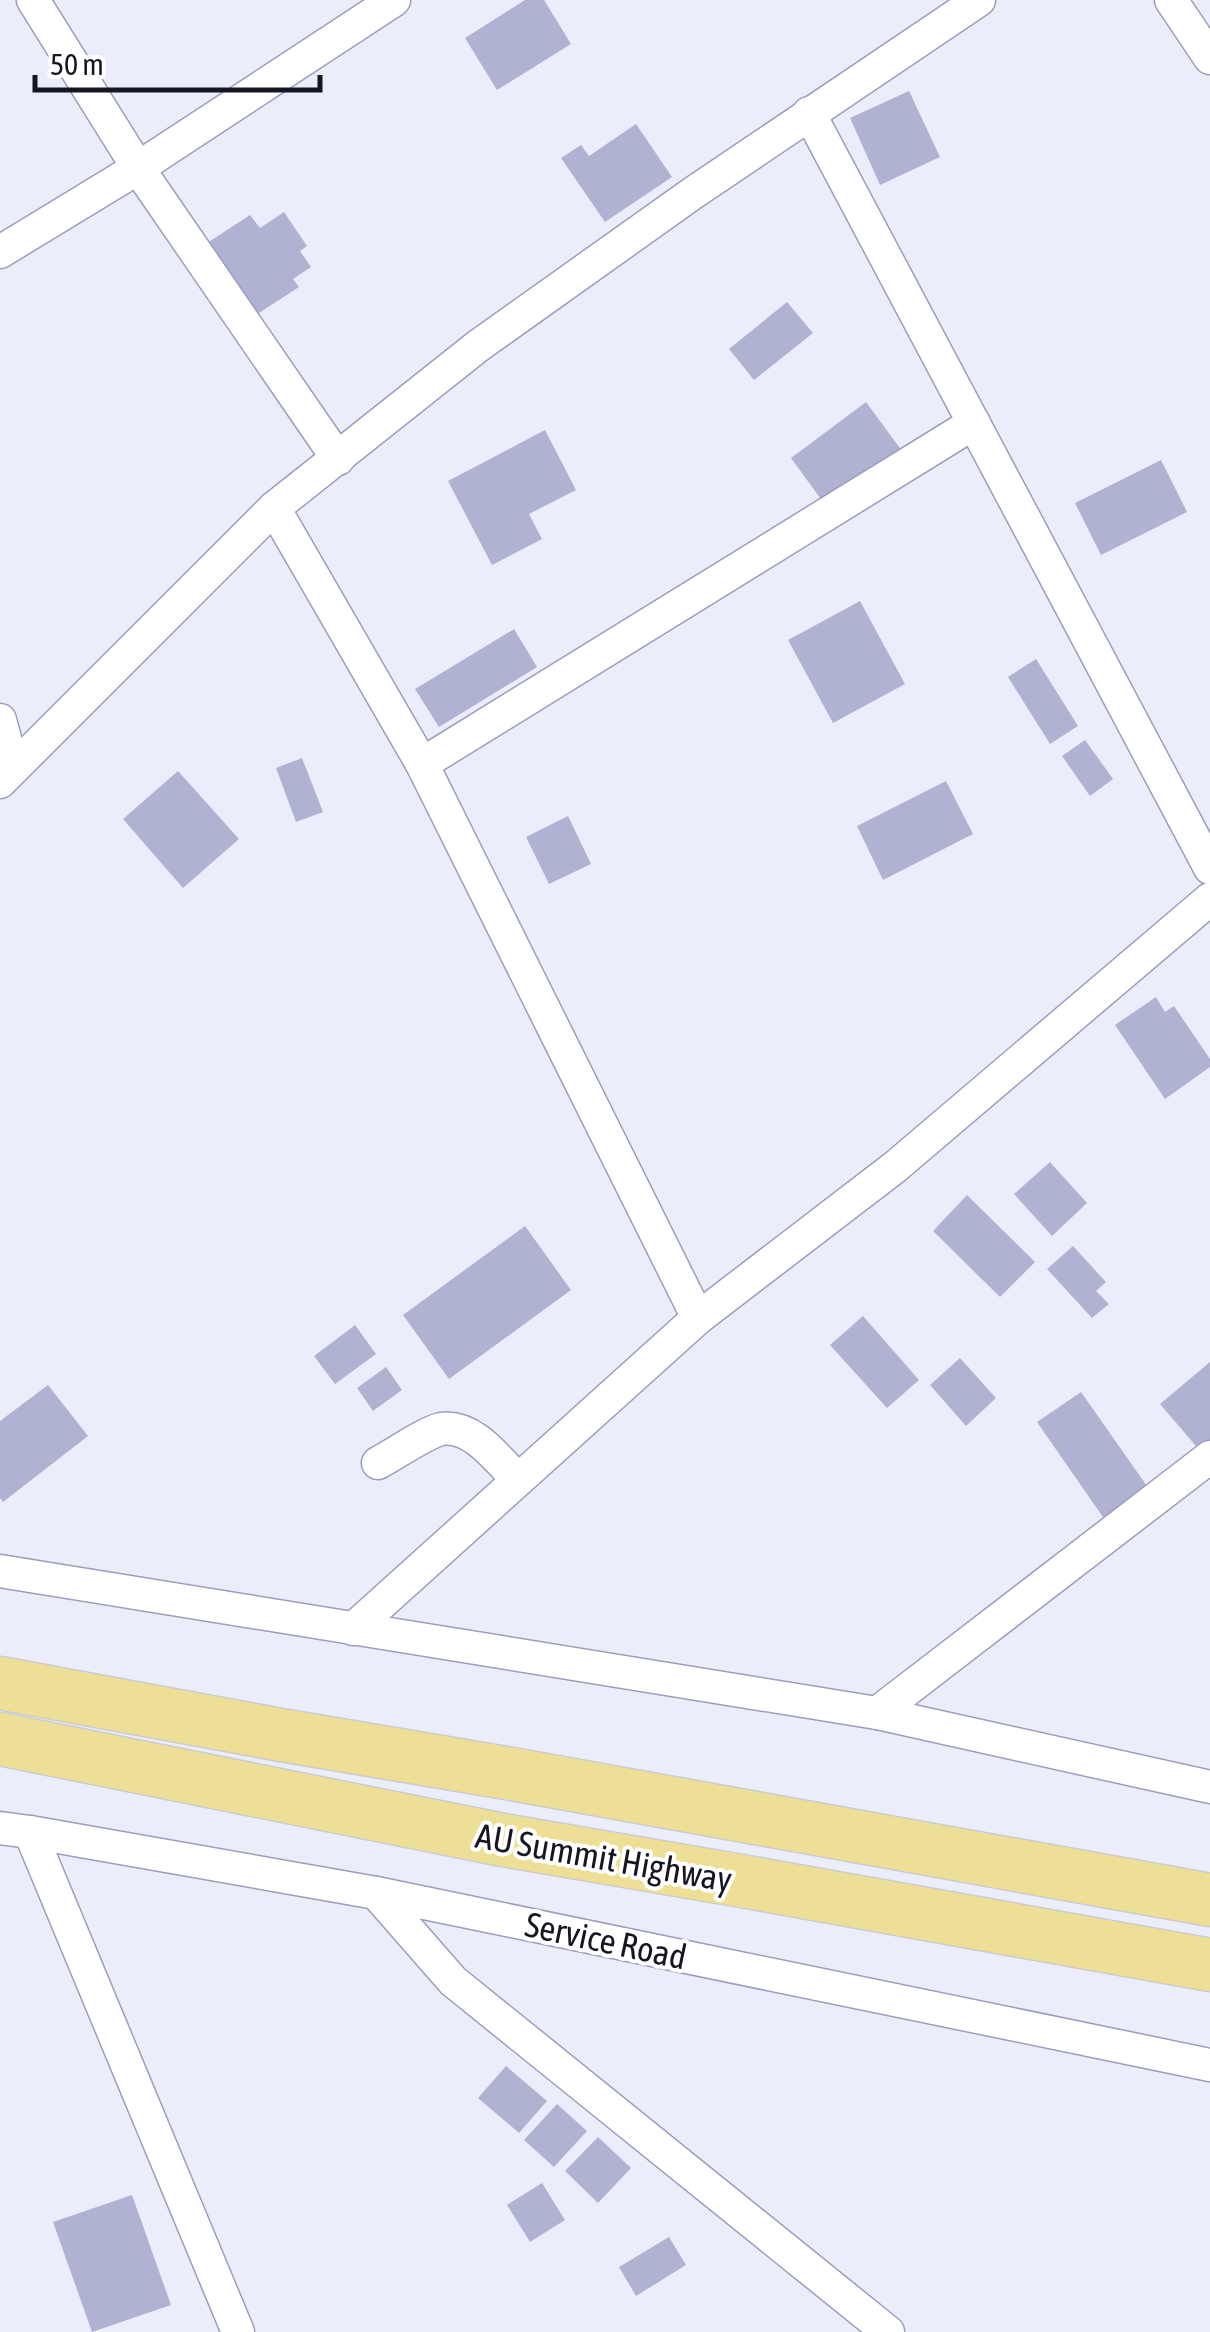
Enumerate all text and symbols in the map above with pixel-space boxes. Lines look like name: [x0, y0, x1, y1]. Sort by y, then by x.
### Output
scale bar: [35, 30, 320, 92]
text: 50 m: [50, 47, 104, 81]
street label: AU Summit Highway: [473, 1815, 735, 1899]
street label: Service Road: [522, 1903, 690, 1977]

